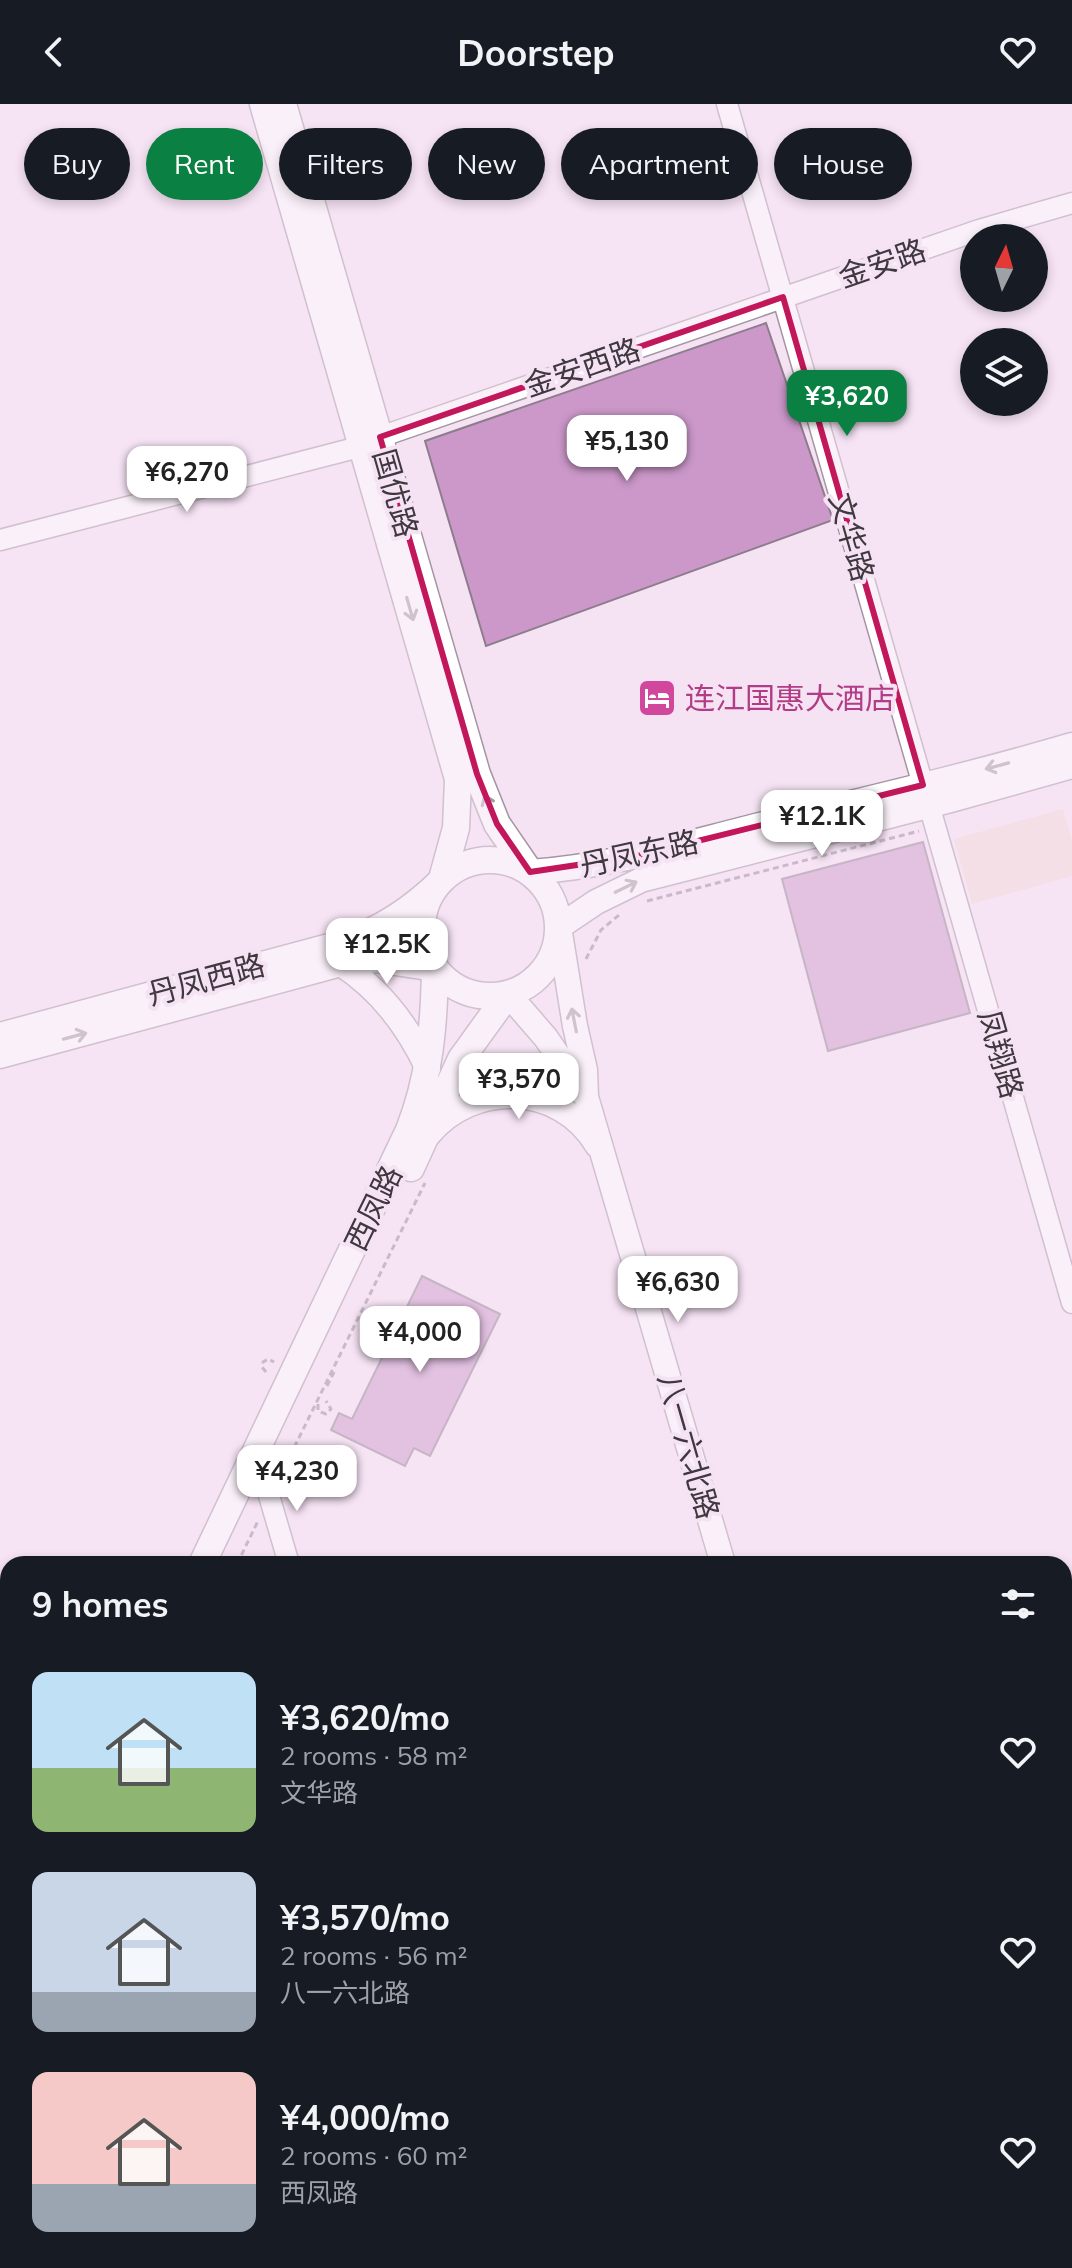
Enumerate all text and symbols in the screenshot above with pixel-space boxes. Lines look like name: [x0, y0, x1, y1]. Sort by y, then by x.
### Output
icon: back: [32, 30, 76, 74]
text: Doorstep: [457, 30, 615, 75]
icon: heart: [996, 30, 1040, 74]
chip: Buy: [24, 128, 130, 200]
chip: Rent: [146, 128, 263, 200]
chip: Filters: [279, 128, 412, 200]
chip: New: [428, 128, 545, 200]
chip: Apartment: [561, 128, 758, 200]
chip: House: [774, 128, 912, 200]
north arrow: [960, 224, 1048, 312]
map controls: [960, 224, 1048, 416]
street label: 金安路: [833, 230, 931, 296]
button: layers: [960, 328, 1048, 416]
street label: 金安西路: [519, 330, 645, 404]
pin: ¥3,620: [782, 370, 912, 438]
text: ¥3,620: [805, 379, 889, 412]
pin: ¥5,130: [562, 415, 692, 483]
text: ¥5,130: [585, 424, 669, 457]
street label: 国优路: [365, 445, 427, 541]
pin: ¥6,270: [122, 446, 252, 514]
text: ¥6,270: [145, 455, 229, 488]
street label: 文华路: [821, 489, 883, 585]
one-way arrow: [403, 596, 418, 622]
hotel icon: 连江国惠大酒店: [636, 677, 678, 719]
place label: 连江国惠大酒店: [685, 679, 895, 717]
one-way arrow: [984, 759, 1010, 774]
pin: ¥12.1K: [757, 790, 887, 858]
one-way arrow: [481, 794, 496, 819]
text: ¥12.1K: [779, 799, 865, 832]
street label: 丹凤东路: [576, 822, 702, 884]
one-way arrow: [614, 879, 638, 894]
pin: ¥12.5K: [322, 918, 452, 986]
text: ¥12.5K: [344, 927, 430, 960]
street label: 丹凤西路: [143, 945, 269, 1013]
street label: 凤翔路: [970, 1006, 1032, 1102]
one-way arrow: [566, 1008, 581, 1034]
one-way arrow: [62, 1027, 88, 1042]
pin: ¥3,570: [454, 1053, 584, 1121]
text: ¥3,570: [477, 1062, 561, 1095]
street label: 西凤路: [336, 1159, 410, 1257]
pin: ¥6,630: [613, 1256, 743, 1324]
text: ¥6,630: [636, 1265, 720, 1298]
pin: ¥4,000: [355, 1306, 485, 1374]
text: ¥4,000: [378, 1315, 462, 1348]
street label: 八一六北路: [650, 1369, 728, 1523]
pin: ¥4,230: [232, 1445, 362, 1513]
text: ¥4,230: [255, 1454, 339, 1487]
icon: filters: [996, 1582, 1040, 1626]
text: 9 homes: [32, 1583, 169, 1626]
text: ¥3,620/mo: [280, 1696, 450, 1739]
icon: home: [96, 1704, 192, 1800]
icon: heart: [996, 1730, 1040, 1774]
text: 2 rooms · 58 m²: [280, 1739, 467, 1772]
text: 文华路: [280, 1776, 358, 1809]
text: ¥3,570/mo: [280, 1896, 450, 1939]
icon: home: [96, 1904, 192, 2000]
icon: heart: [996, 1930, 1040, 1974]
text: 2 rooms · 56 m²: [280, 1939, 467, 1972]
text: 八一六北路: [280, 1976, 410, 2009]
text: ¥4,000/mo: [280, 2096, 450, 2139]
icon: home: [96, 2104, 192, 2200]
icon: heart: [996, 2130, 1040, 2174]
text: 2 rooms · 60 m²: [280, 2139, 467, 2172]
text: 西凤路: [280, 2176, 358, 2209]

